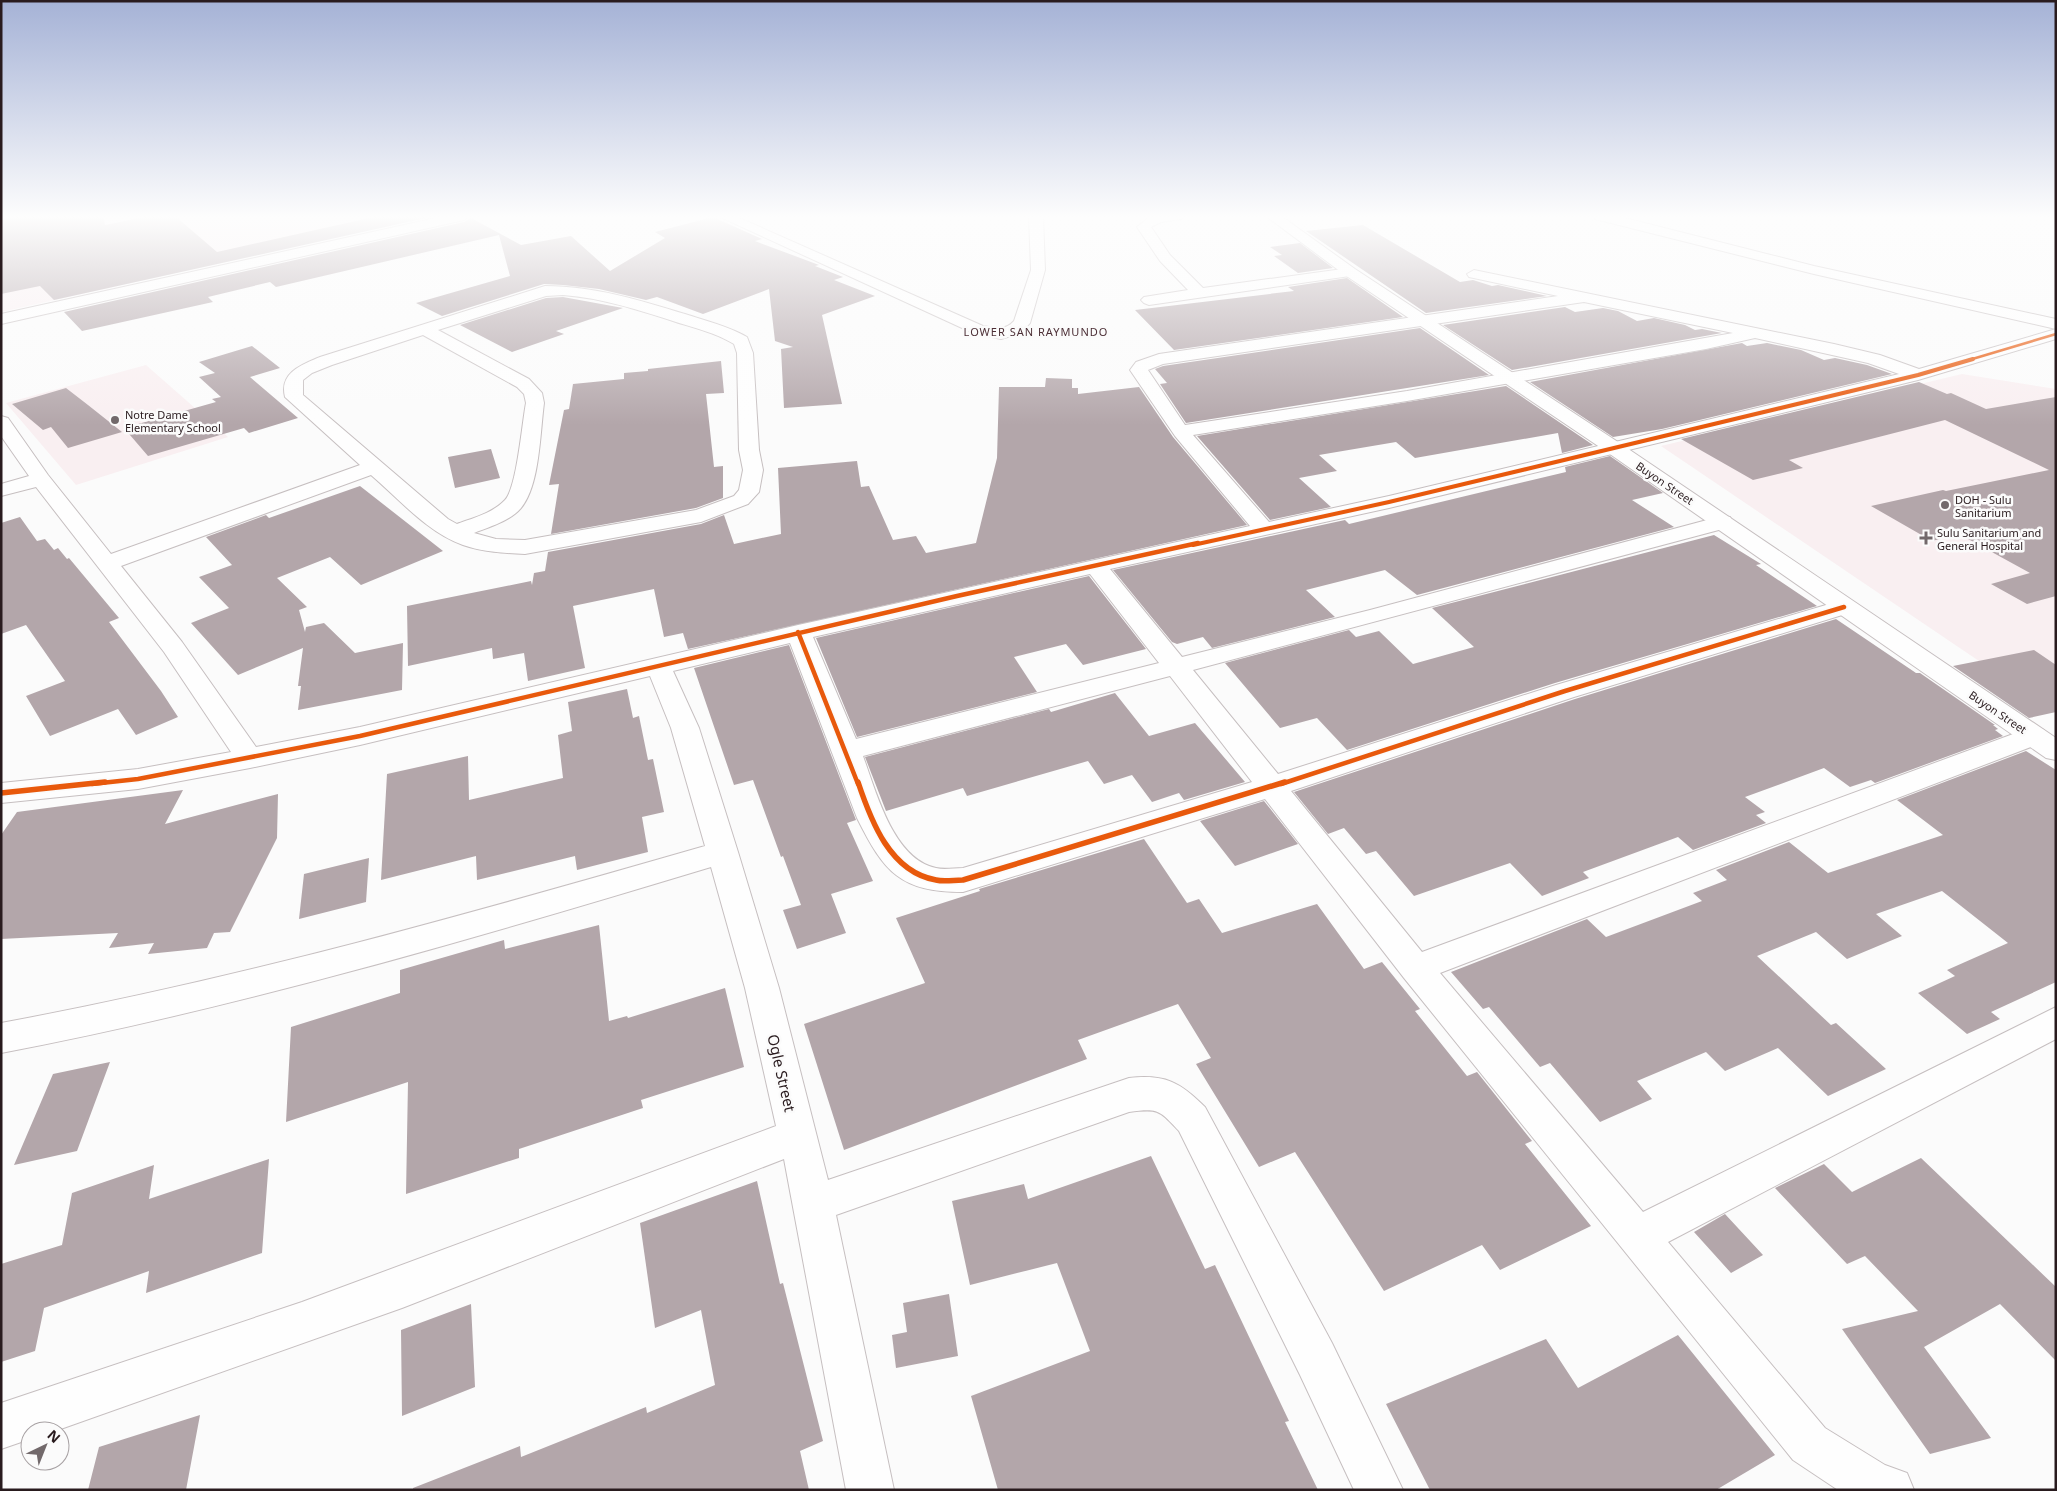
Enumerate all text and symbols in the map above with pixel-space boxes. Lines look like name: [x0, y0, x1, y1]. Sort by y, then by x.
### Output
district label: LOWER SAN RAYMUNDO: [964, 324, 1108, 339]
place label: Notre Dame Elementary School: [125, 407, 221, 435]
marker: Notre Dame Elementary School: [109, 414, 121, 426]
street label: Buyon Street: [1633, 458, 1697, 508]
place label: DOH - Sulu Sanitarium: [1955, 492, 2012, 520]
marker: DOH - Sulu Sanitarium: [1939, 499, 1951, 511]
place label: Sulu Sanitarium and General Hospital: [1937, 525, 2041, 553]
marker: Sulu Sanitarium and General Hospital: [1919, 531, 1933, 545]
street label: Buyon Street: [1966, 687, 2030, 737]
street label: Ogle Street: [763, 1032, 801, 1114]
north arrow: [20, 1421, 70, 1471]
text: N: [44, 1425, 65, 1447]

